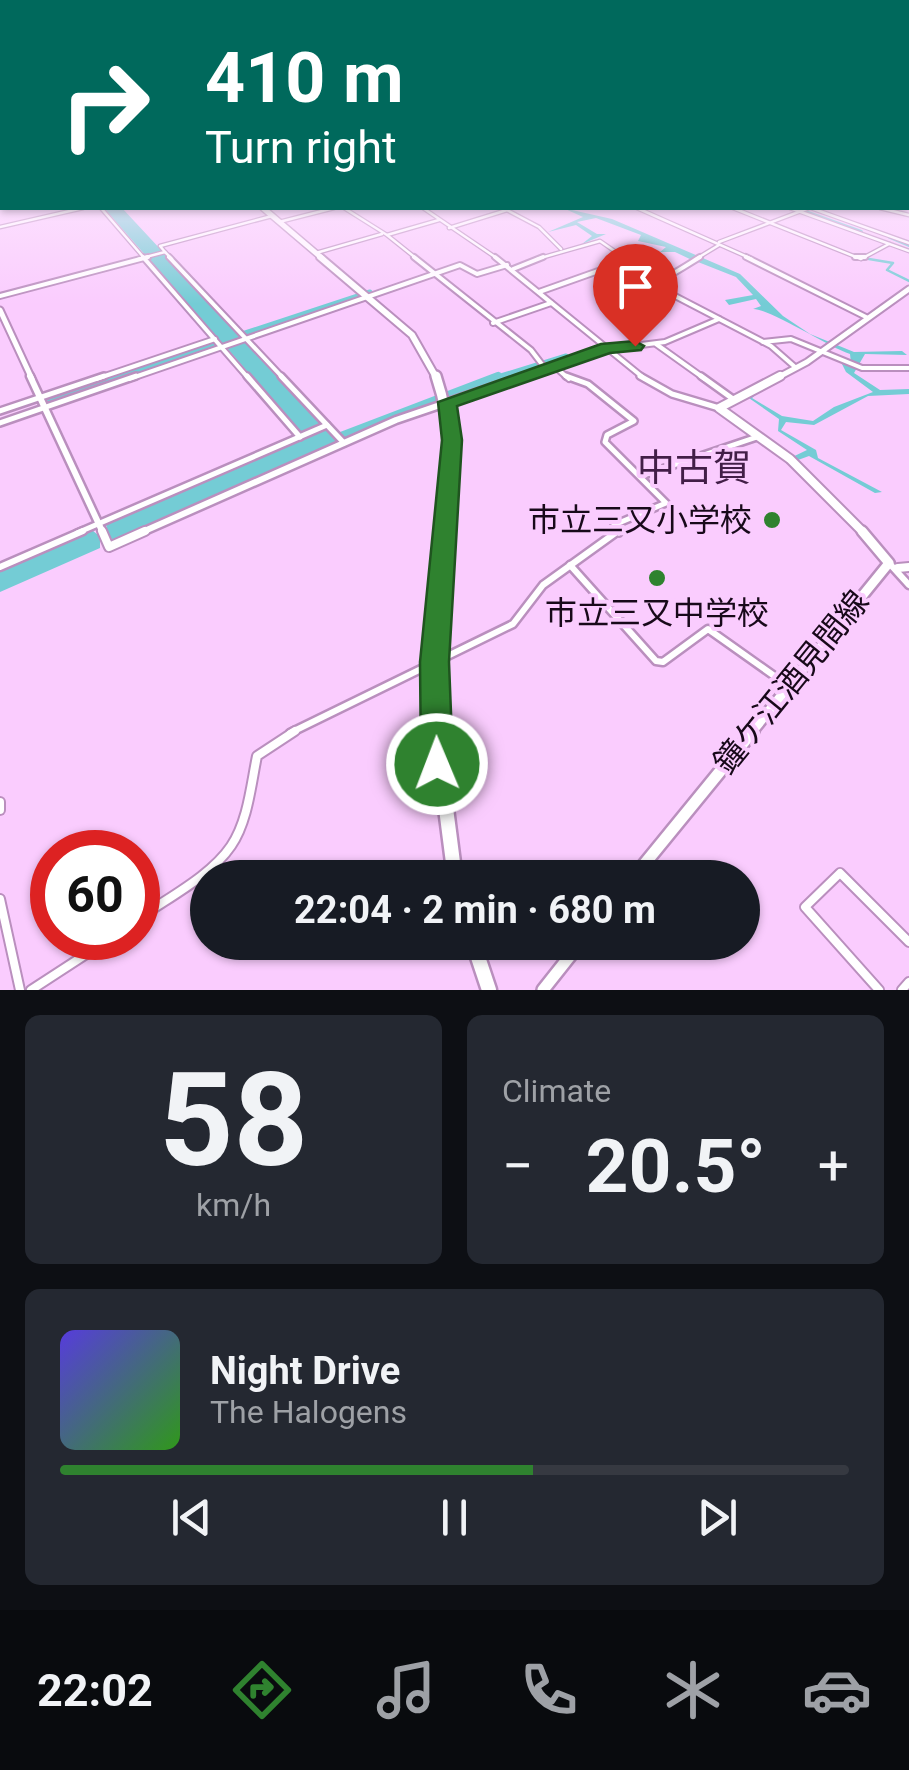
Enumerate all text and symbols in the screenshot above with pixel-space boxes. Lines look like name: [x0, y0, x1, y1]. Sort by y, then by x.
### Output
text: 410 m: [205, 37, 404, 119]
icon: right: [40, 40, 170, 170]
text: Turn right: [205, 121, 397, 174]
pin: [593, 244, 678, 347]
icon: arrive: [608, 259, 663, 314]
district label: 中古賀: [637, 446, 751, 490]
place label: 市立三又小学校: [528, 501, 752, 539]
marker: 市立三又小学校: [761, 509, 783, 531]
marker: 市立三又中学校: [646, 567, 668, 589]
street label: 鐘ケ江酒見間線: [706, 583, 876, 781]
place label: 市立三又中学校: [545, 594, 769, 632]
position arrow: [385, 712, 489, 816]
speed limit sign: 60: [30, 830, 160, 960]
text: 22:04 · 2 min · 680 m: [294, 888, 656, 932]
text: 58: [159, 1044, 308, 1197]
text: Climate: [502, 1072, 611, 1110]
text: 20.5°: [586, 1122, 766, 1210]
text: −: [502, 1134, 533, 1198]
text: +: [818, 1134, 849, 1198]
text: km/h: [196, 1186, 271, 1224]
text: Night Drive: [210, 1349, 400, 1393]
text: The Halogens: [210, 1393, 407, 1431]
icon: previous: [164, 1490, 219, 1545]
icon: pause: [427, 1490, 482, 1545]
icon: next: [690, 1490, 745, 1545]
icon: directions: [227, 1655, 297, 1725]
icon: music: [371, 1655, 441, 1725]
icon: phone: [514, 1655, 584, 1725]
icon: climate: [658, 1655, 728, 1725]
icon: car: [802, 1655, 872, 1725]
text: 22:02: [37, 1664, 153, 1717]

